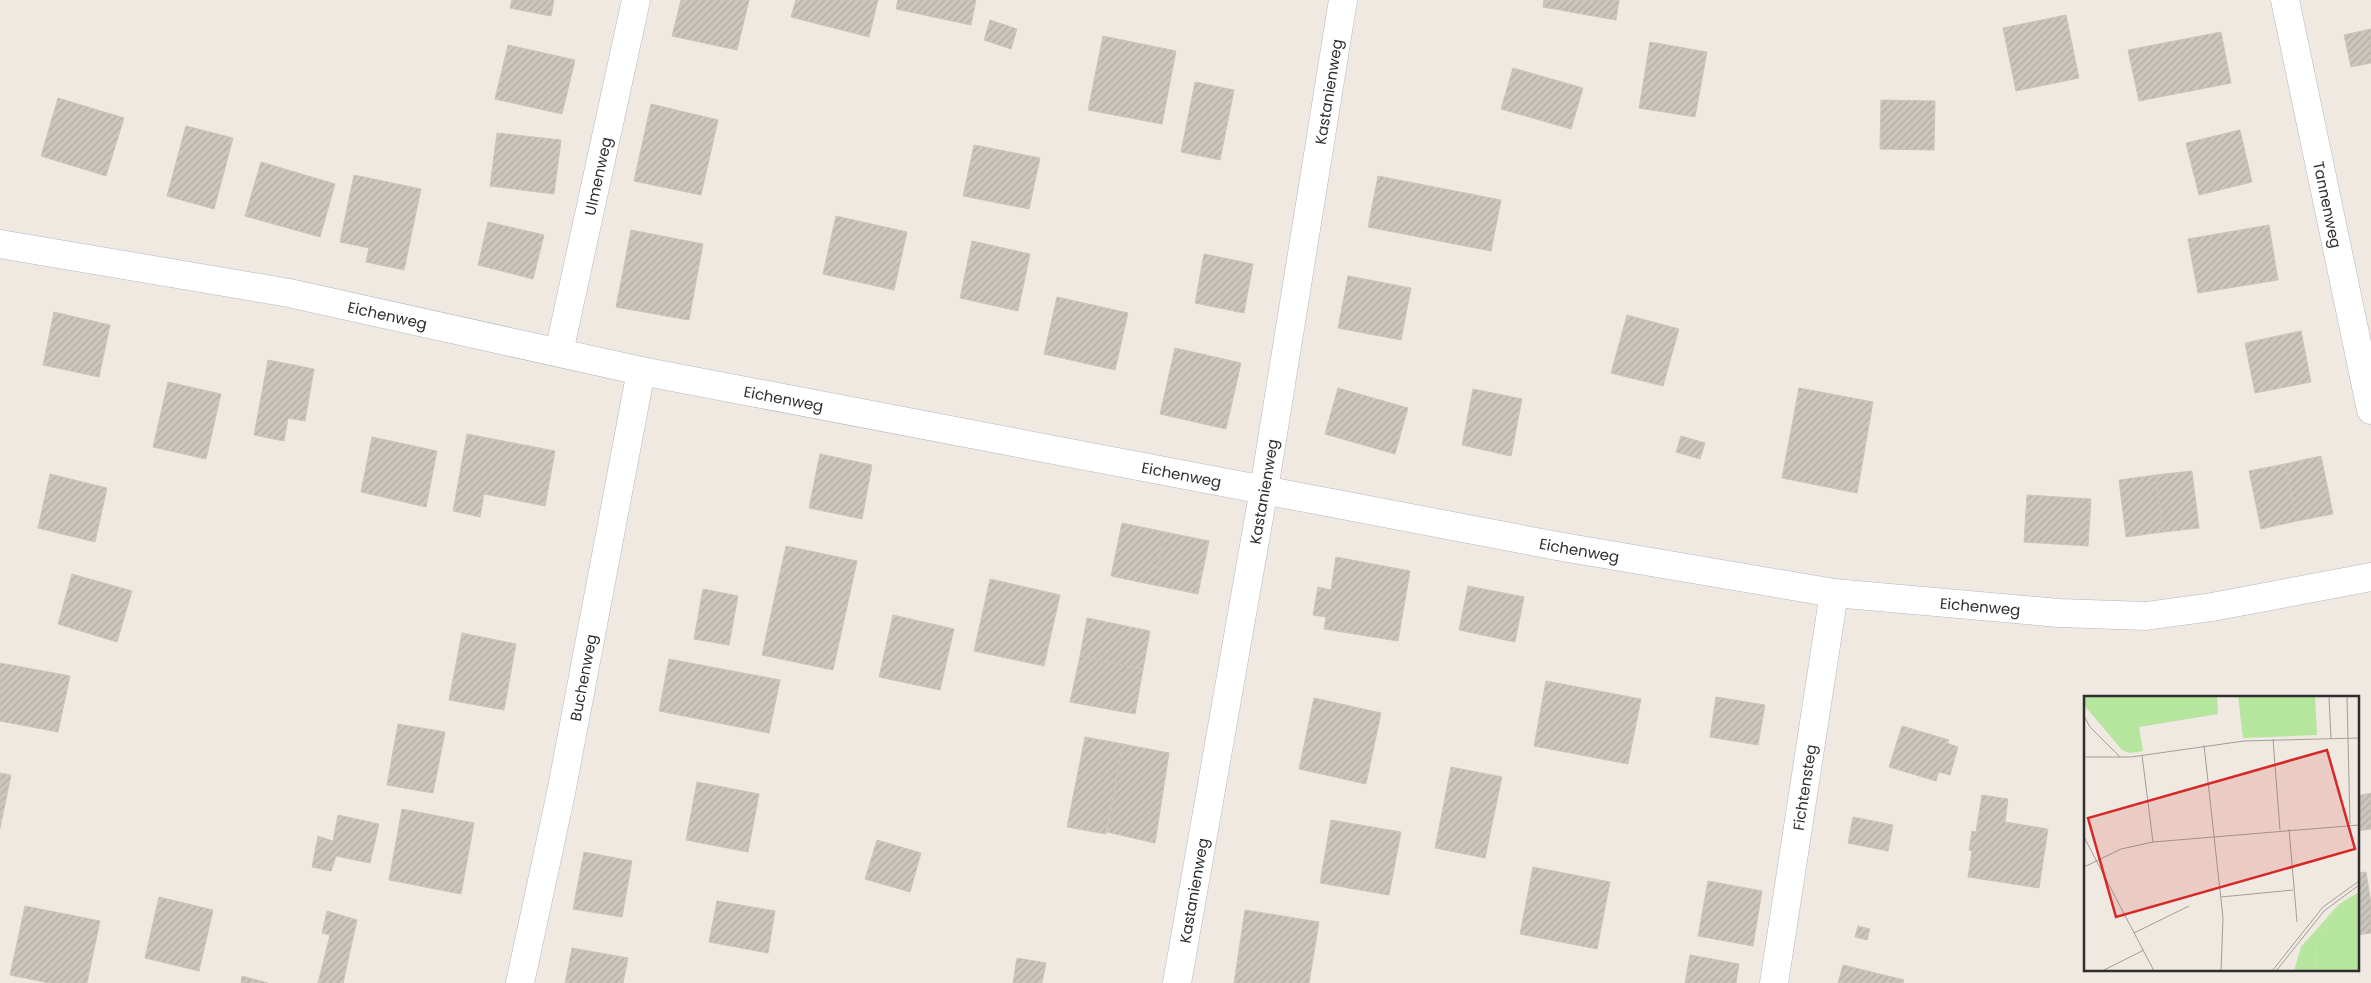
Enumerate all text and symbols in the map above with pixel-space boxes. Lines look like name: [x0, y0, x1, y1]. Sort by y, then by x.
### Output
street label: Kastanienweg: [1309, 37, 1347, 146]
street label: Ulmenweg: [579, 135, 616, 217]
street label: Tannenweg: [2309, 159, 2347, 250]
street label: Eichenweg: [346, 296, 429, 334]
street label: Eichenweg: [742, 380, 825, 416]
street label: Kastanienweg: [1244, 437, 1282, 546]
street label: Eichenweg: [1140, 456, 1223, 492]
street label: Eichenweg: [1538, 532, 1621, 567]
street label: Eichenweg: [1939, 592, 2021, 620]
street label: Buchenweg: [564, 632, 601, 723]
inset map: [2084, 696, 2358, 970]
street label: Fichtensteg: [1787, 743, 1821, 832]
street label: Kastanienweg: [1174, 836, 1213, 945]

